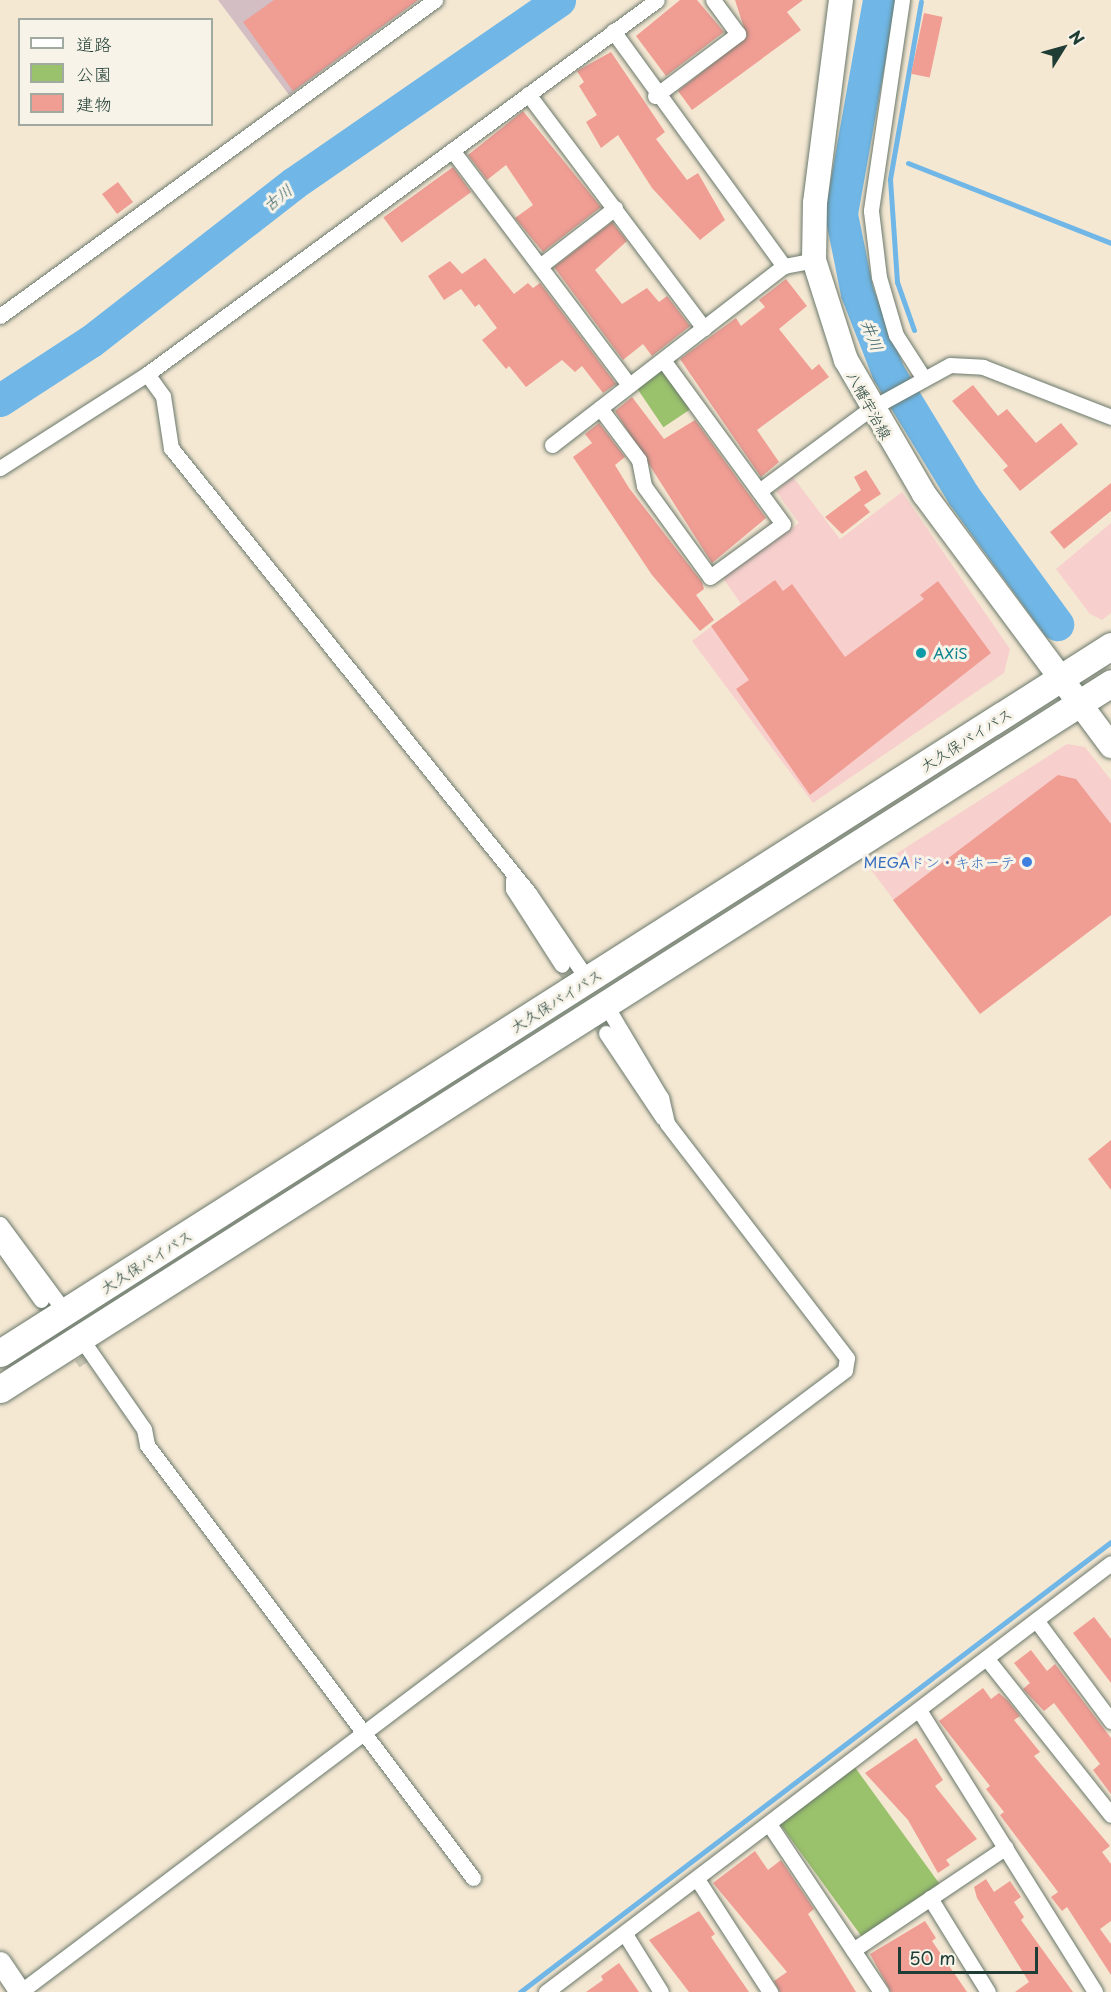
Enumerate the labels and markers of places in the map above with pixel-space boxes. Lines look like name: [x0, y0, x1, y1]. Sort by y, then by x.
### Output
place label: AXiS: [933, 644, 968, 662]
marker: AXiS: [914, 646, 928, 660]
place label: MEGAドン・キホーテ: [863, 853, 1015, 871]
marker: MEGAドン・キホーテ: [1020, 855, 1034, 869]

